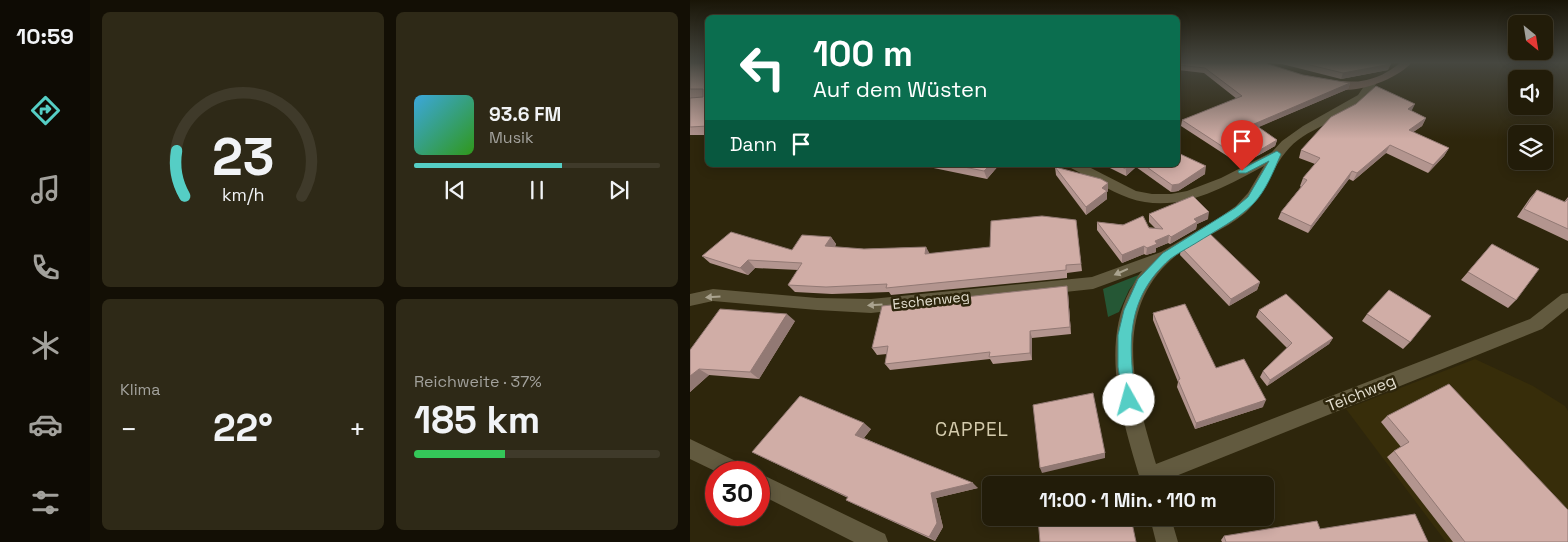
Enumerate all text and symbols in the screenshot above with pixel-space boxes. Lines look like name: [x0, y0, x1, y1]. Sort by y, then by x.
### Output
north arrow: [1508, 15, 1552, 60]
map controls: [1508, 15, 1553, 170]
text: 10:59: [16, 22, 74, 50]
text: 100 m: [813, 32, 913, 76]
icon: left: [730, 35, 795, 100]
button: sound: [1508, 70, 1553, 115]
text: Auf dem Wüsten: [813, 75, 988, 103]
icon: directions: [28, 93, 63, 128]
text: 93.6 FM: [489, 102, 561, 127]
pin: [1221, 120, 1263, 171]
text: 23: [212, 124, 274, 190]
button: layers: [1508, 125, 1553, 170]
text: Musik: [489, 127, 534, 148]
icon: arrive: [1228, 127, 1256, 155]
icon: arrive: [787, 130, 815, 158]
text: Dann: [730, 132, 777, 157]
icon: music: [28, 172, 63, 207]
icon: previous: [441, 176, 469, 204]
icon: pause: [523, 176, 551, 204]
icon: next: [605, 176, 633, 204]
text: km/h: [222, 183, 264, 206]
icon: phone: [28, 250, 63, 285]
one-way arrow: [1114, 268, 1128, 276]
street label: Eschenweg: [892, 287, 970, 313]
one-way arrow: [704, 293, 720, 301]
one-way arrow: [866, 301, 882, 309]
icon: climate: [28, 328, 63, 363]
street label: Teichweg: [1323, 370, 1399, 416]
text: Reichweite · 37%: [414, 371, 542, 392]
position arrow: [1102, 373, 1154, 425]
text: Klima: [120, 379, 161, 400]
text: 185 km: [414, 396, 540, 444]
text: 22°: [213, 404, 273, 452]
icon: car: [28, 407, 63, 442]
text: −: [120, 411, 137, 447]
text: +: [349, 411, 366, 447]
district label: CAPPEL: [935, 417, 1009, 442]
speed limit sign: 30: [705, 461, 770, 526]
icon: filters: [28, 485, 63, 520]
text: 11:00 · 1 Min. · 110 m: [1039, 488, 1217, 513]

